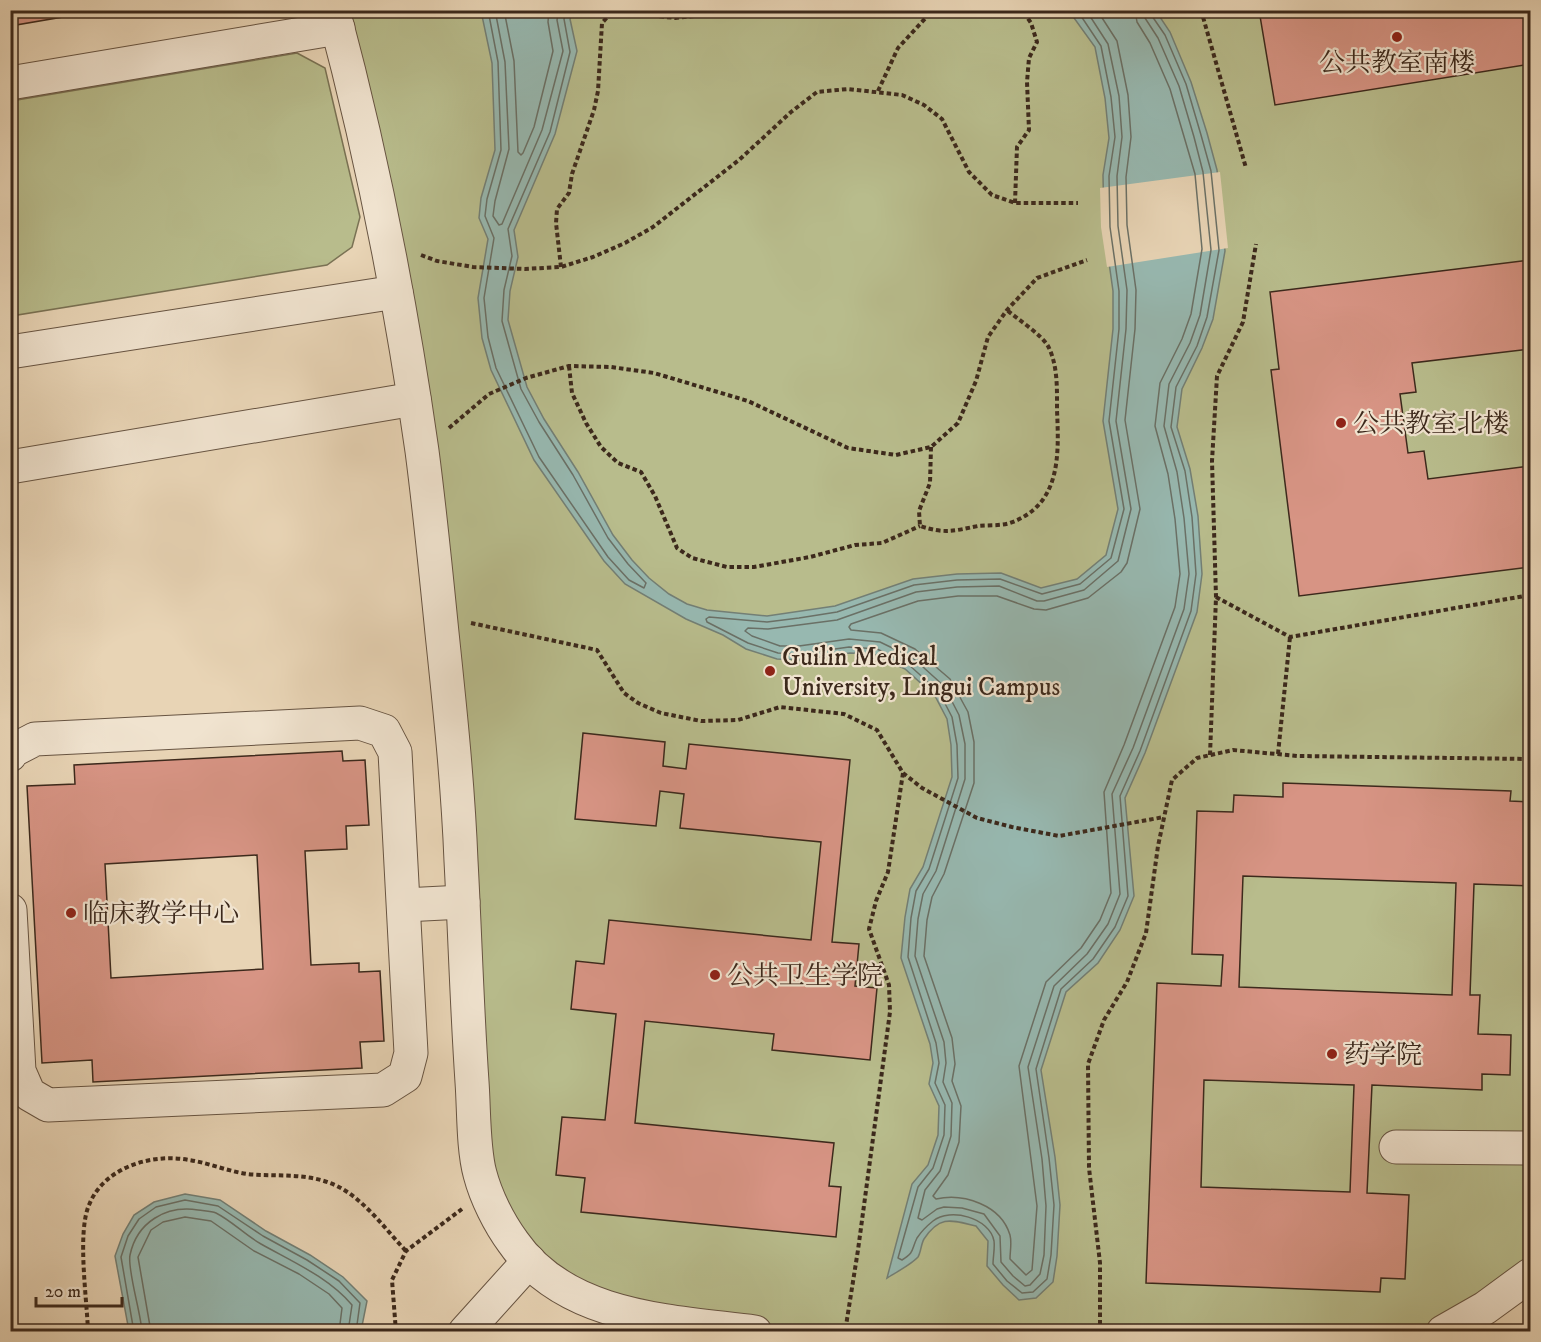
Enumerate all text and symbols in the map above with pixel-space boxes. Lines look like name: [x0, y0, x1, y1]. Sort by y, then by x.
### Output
marker: 公共教室南楼: [1390, 30, 1404, 44]
place label: 公共教室南楼: [1319, 47, 1475, 80]
place label: 公共教室北楼: [1353, 408, 1509, 441]
marker: 公共教室北楼: [1334, 416, 1348, 430]
place label: Guilin Medical University, Lingui Campus: [782, 641, 1060, 704]
marker: Guilin Medical University, Lingui Campus: [763, 664, 777, 678]
place label: 临床教学中心: [83, 898, 239, 931]
marker: 临床教学中心: [64, 906, 78, 920]
place label: 公共卫生学院: [727, 960, 883, 993]
marker: 公共卫生学院: [708, 968, 722, 982]
place label: 药学院: [1344, 1039, 1422, 1072]
marker: 药学院: [1325, 1047, 1339, 1061]
scale bar: [36, 1270, 122, 1308]
text: 20 m: [45, 1281, 81, 1303]

